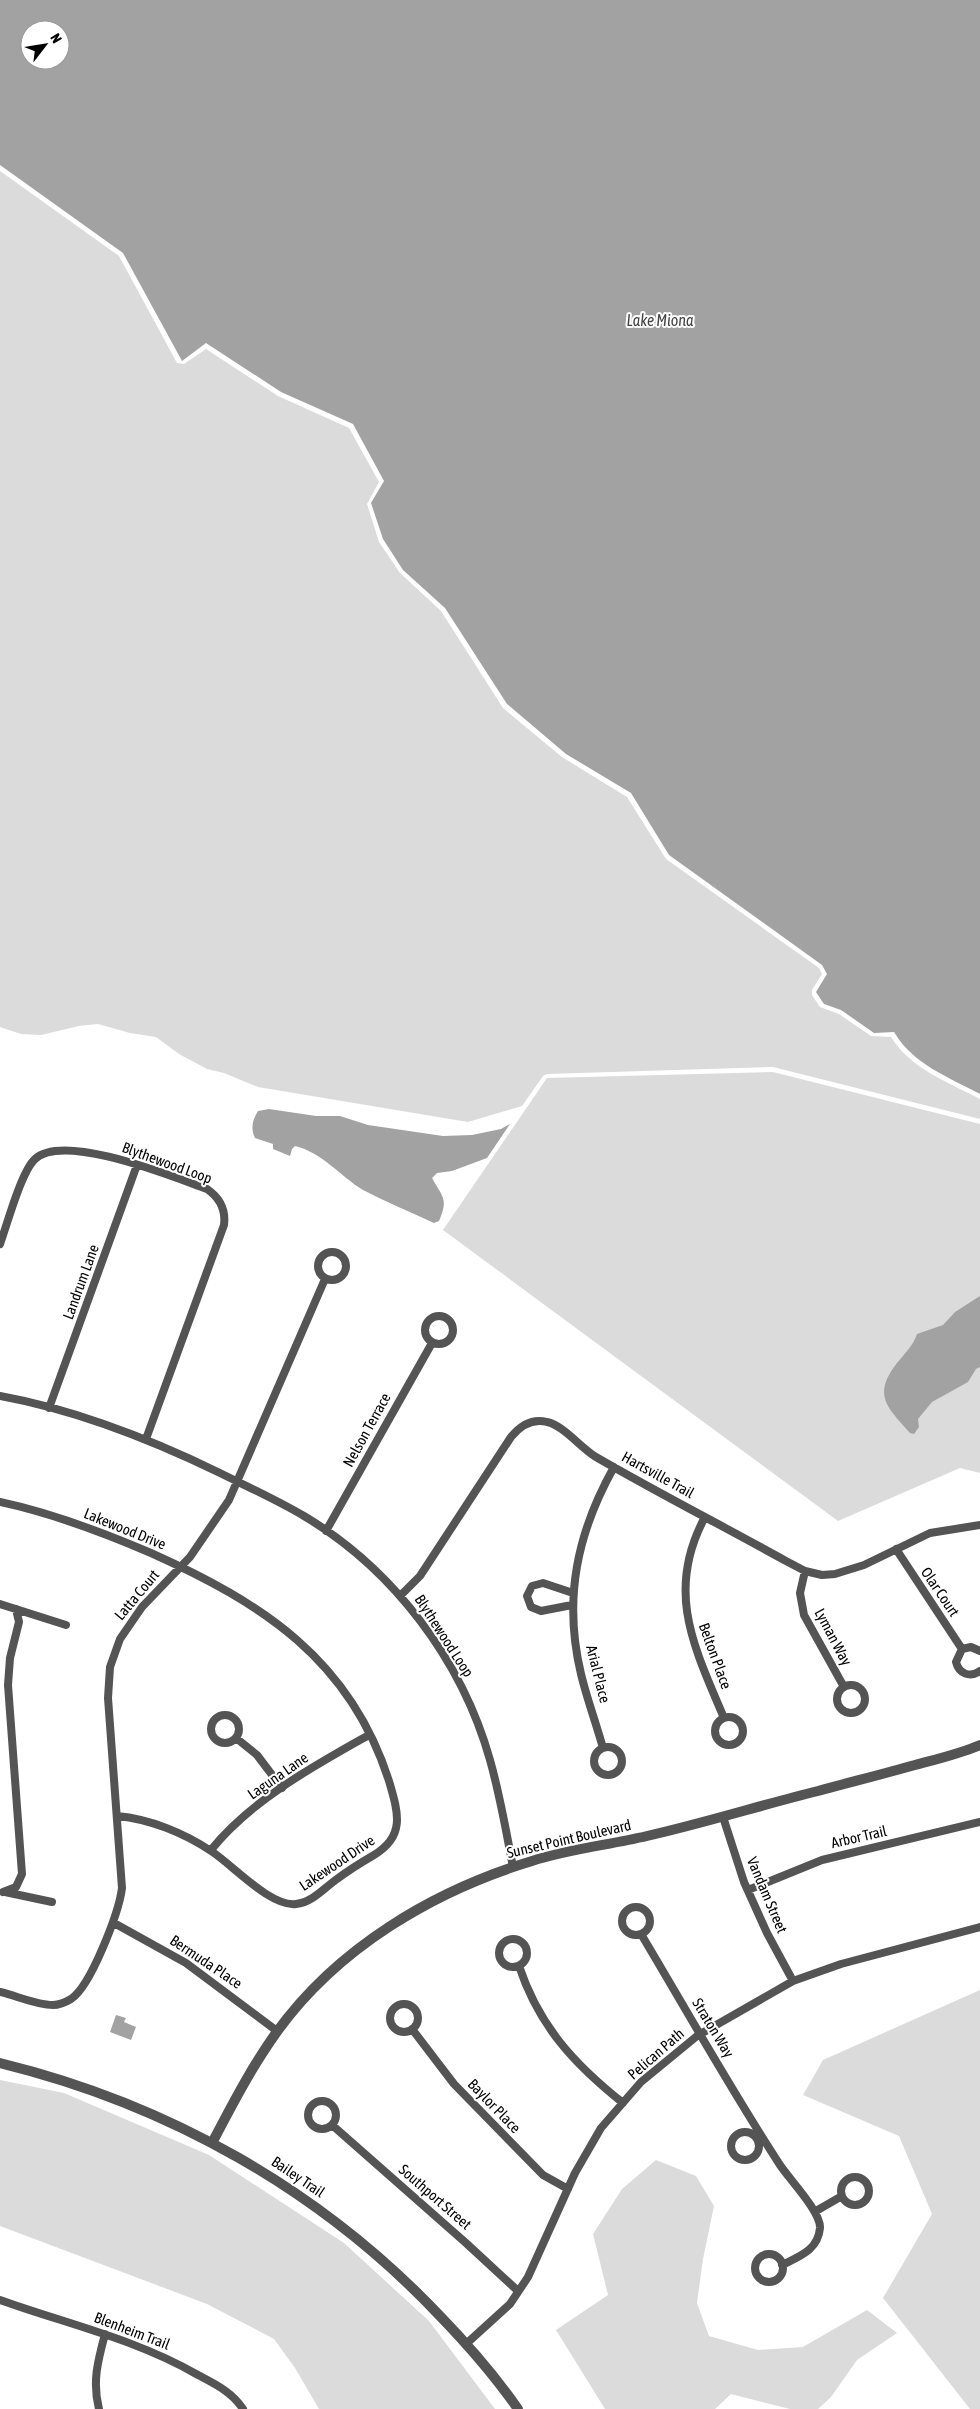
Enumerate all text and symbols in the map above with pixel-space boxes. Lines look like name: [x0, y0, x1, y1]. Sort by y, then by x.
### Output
north arrow: [20, 20, 70, 70]
text: N: [47, 31, 65, 46]
water label: Lake Miona: [627, 311, 694, 329]
street label: Blythewood Loop: [120, 1138, 214, 1187]
street label: Landrum Lane: [59, 1242, 102, 1322]
street label: Nelson Terrace: [339, 1390, 394, 1470]
street label: Hartsville Trail: [619, 1448, 697, 1501]
street label: Lakewood Drive: [82, 1504, 169, 1553]
street label: Olar Court: [918, 1564, 963, 1620]
street label: Latta Court: [111, 1566, 162, 1623]
street label: Blythewood Loop: [412, 1591, 477, 1680]
street label: Lyman Way: [811, 1605, 856, 1668]
street label: Belton Place: [696, 1620, 735, 1691]
street label: Arial Place: [583, 1643, 614, 1705]
street label: Laguna Lane: [244, 1749, 311, 1803]
street label: Sunset Point Boulevard: [505, 1816, 633, 1861]
street label: Arbor Trail: [829, 1822, 888, 1851]
street label: Lakewood Drive: [296, 1831, 378, 1894]
street label: Vandam Street: [744, 1854, 791, 1935]
street label: Bermuda Place: [167, 1931, 246, 1992]
street label: Straton Way: [689, 1995, 738, 2060]
street label: Pelican Path: [624, 2025, 687, 2083]
street label: Baylor Place: [465, 2075, 524, 2136]
street label: Bailey Trail: [268, 2153, 328, 2201]
street label: Southport Street: [396, 2161, 475, 2233]
street label: Blenheim Trail: [92, 2308, 172, 2353]

